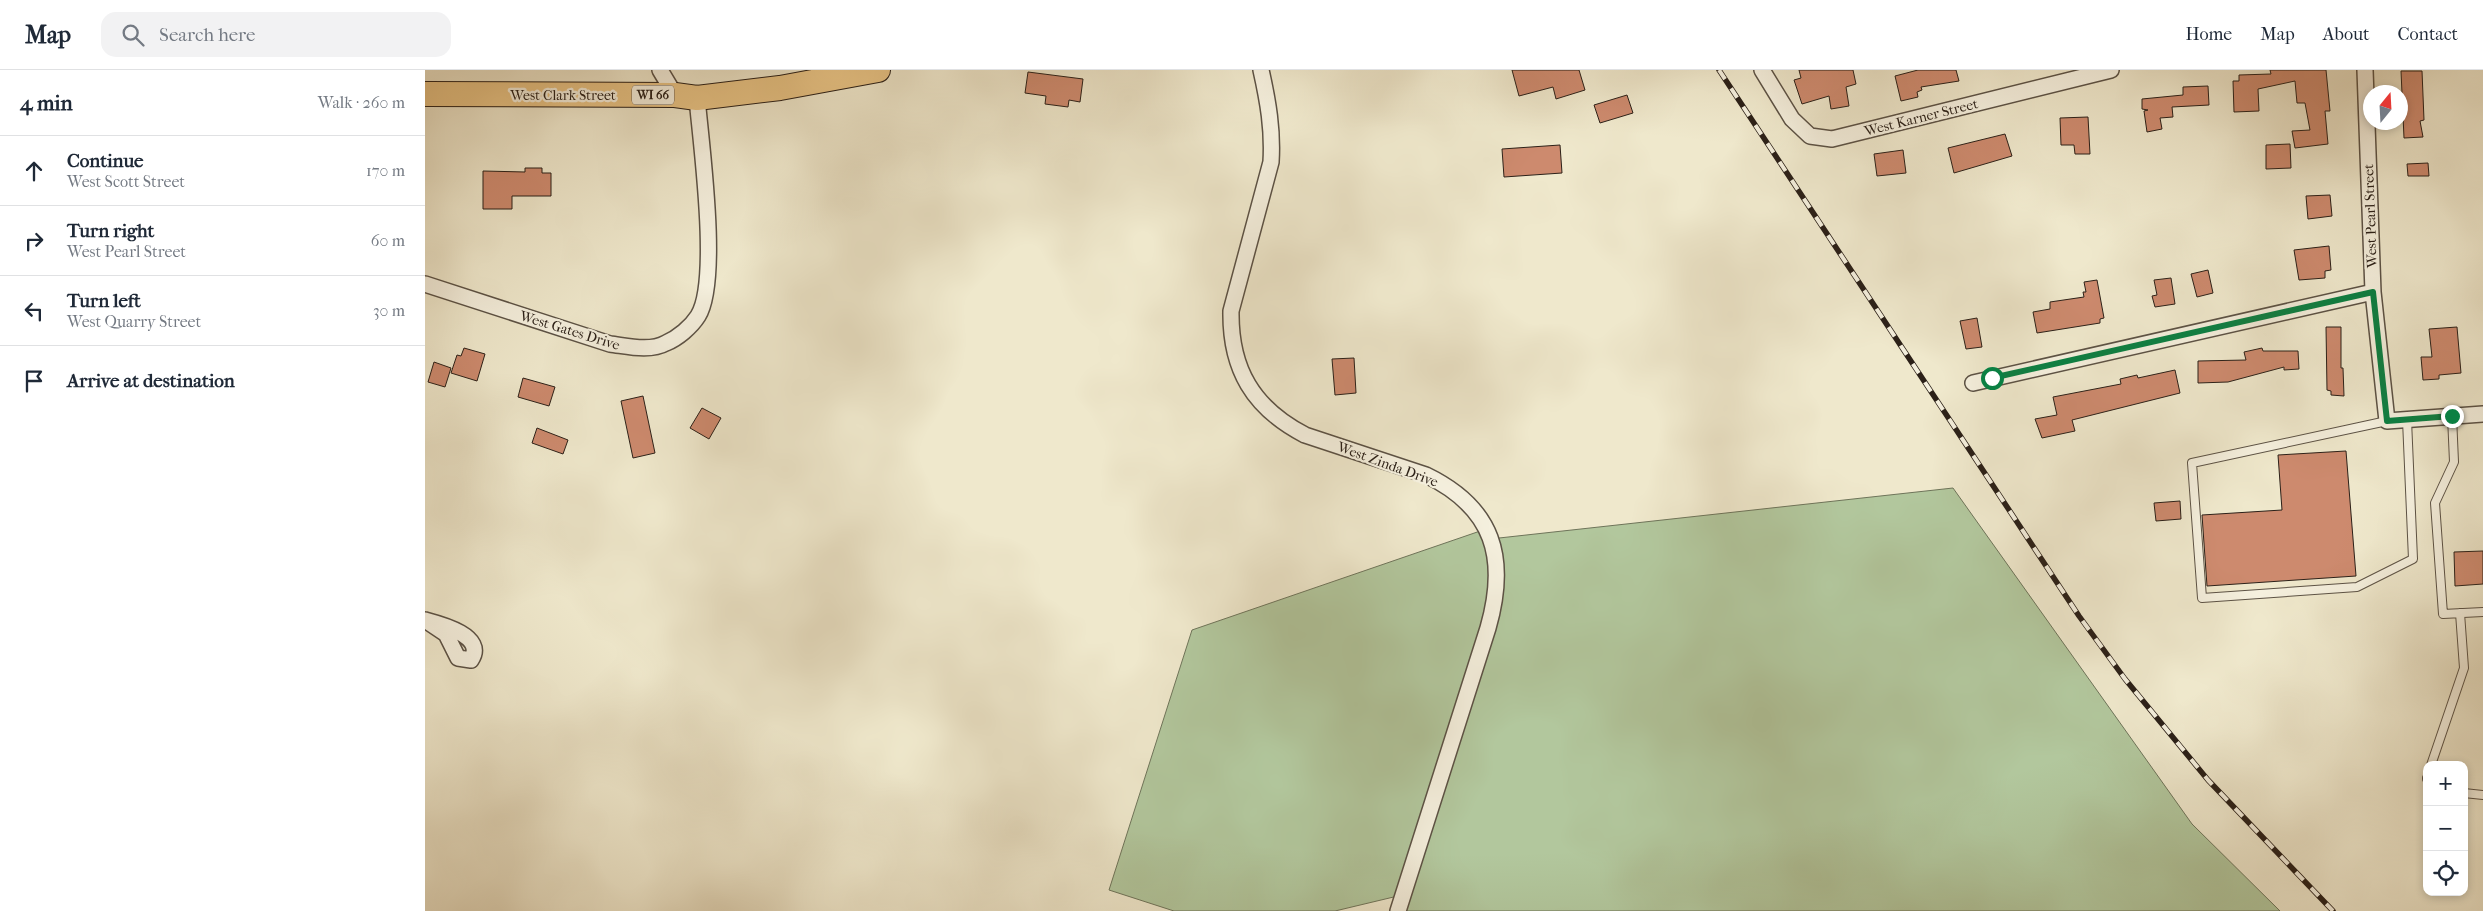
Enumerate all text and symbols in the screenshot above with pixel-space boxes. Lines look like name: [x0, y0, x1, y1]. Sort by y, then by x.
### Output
search box: [101, 12, 451, 57]
text: Map: [25, 21, 71, 49]
icon: search: [119, 21, 147, 49]
text: Search here: [159, 24, 255, 46]
text: Home: [2185, 24, 2232, 45]
text: Map: [2260, 24, 2295, 45]
text: About: [2323, 24, 2369, 45]
text: Contact: [2397, 24, 2458, 45]
north arrow: [2363, 85, 2408, 130]
road number: WI 66: [632, 86, 674, 104]
street label: West Clark Street: [509, 87, 616, 104]
text: 4 min: [20, 91, 73, 115]
text: Walk · 260 m: [318, 93, 405, 112]
street label: West Karner Street: [1862, 95, 1980, 140]
text: Continue: [67, 150, 143, 172]
icon: ahead: [20, 157, 48, 185]
text: 170 m: [366, 161, 405, 180]
street label: West Pearl Street: [2360, 164, 2381, 269]
text: West Scott Street: [67, 172, 185, 191]
text: Turn right: [67, 220, 154, 242]
icon: right: [20, 227, 48, 255]
text: 60 m: [371, 231, 405, 250]
text: West Pearl Street: [67, 242, 186, 261]
text: Turn left: [67, 290, 141, 312]
icon: left: [20, 297, 48, 325]
text: 30 m: [373, 301, 405, 320]
street label: West Gates Drive: [517, 307, 622, 354]
text: West Quarry Street: [67, 312, 201, 331]
icon: arrive: [20, 367, 48, 395]
route start: [1981, 367, 2004, 390]
text: Arrive at destination: [67, 370, 235, 392]
route end: [2441, 405, 2464, 428]
street label: West Zinda Drive: [1334, 438, 1441, 491]
map controls: [2423, 761, 2468, 896]
button: +: [2423, 761, 2468, 806]
button: −: [2423, 806, 2468, 851]
button: locate: [2423, 851, 2468, 896]

